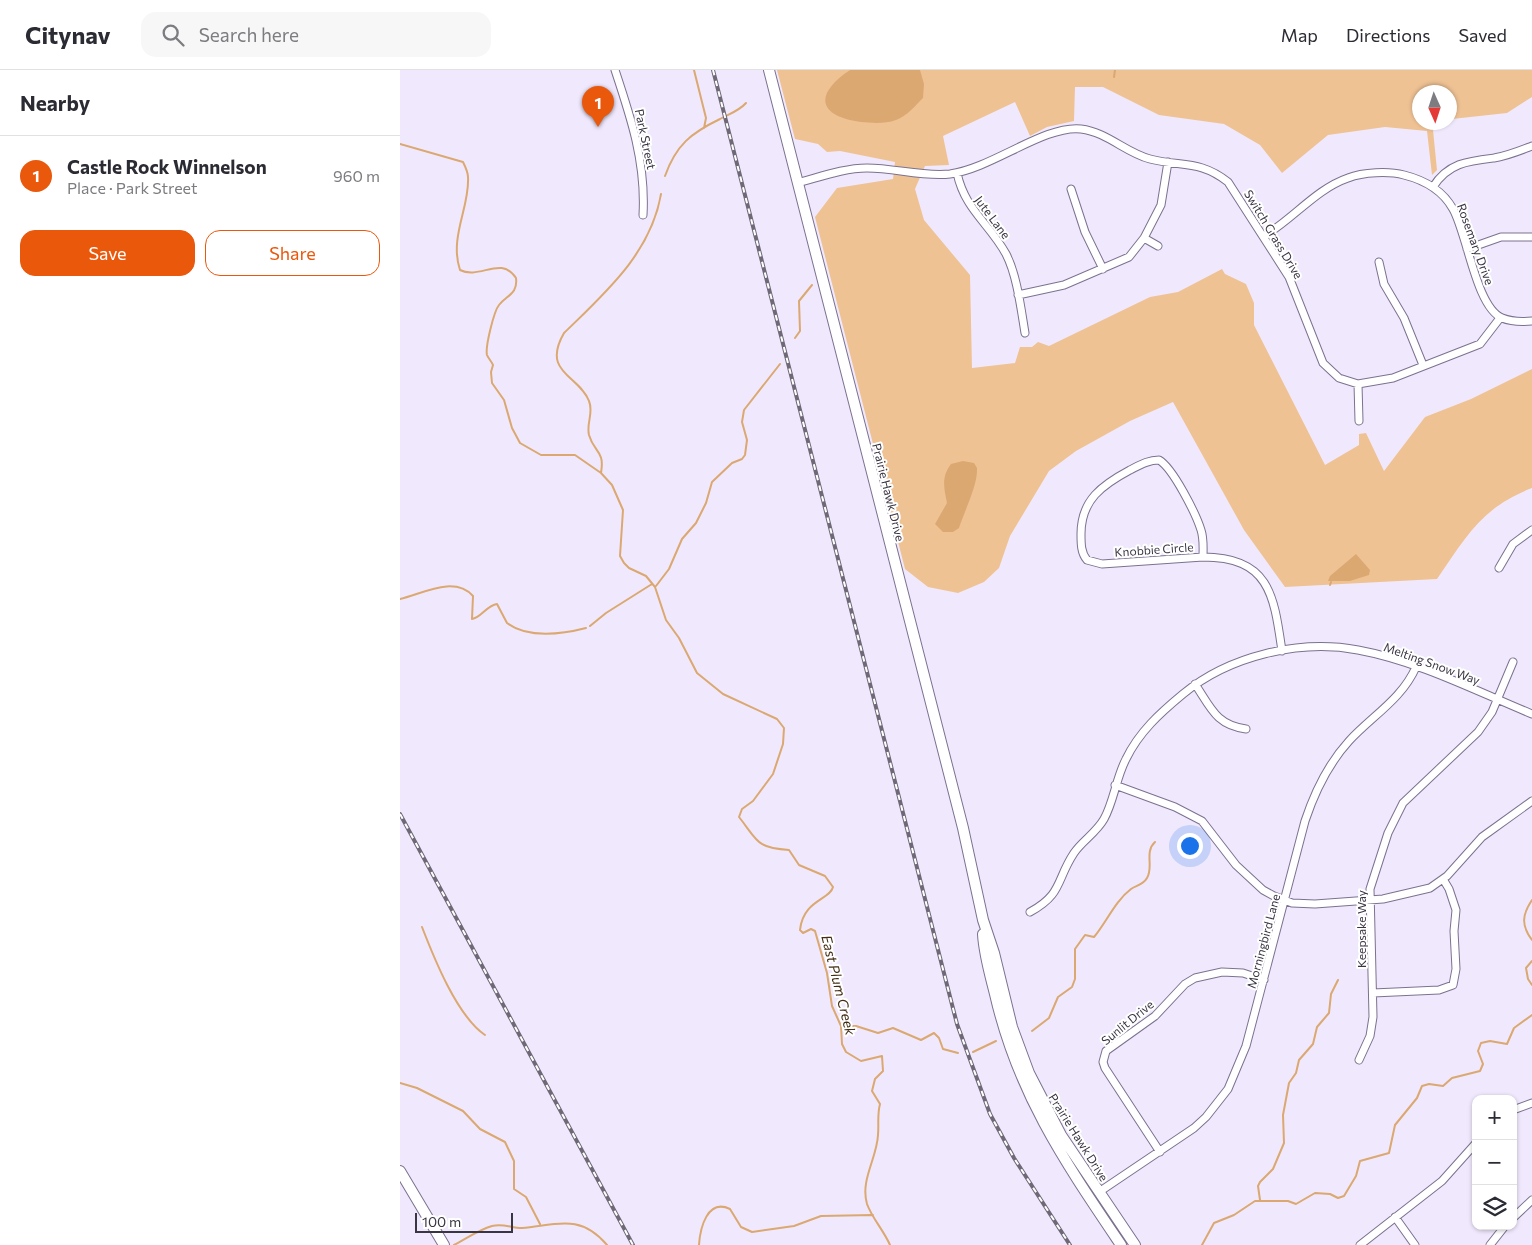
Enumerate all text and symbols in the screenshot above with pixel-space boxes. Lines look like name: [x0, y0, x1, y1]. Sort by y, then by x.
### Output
search box: [141, 12, 491, 57]
text: Citynav: [25, 20, 111, 49]
icon: search: [159, 21, 187, 49]
text: Search here: [199, 23, 299, 46]
text: Map: [1281, 24, 1318, 46]
text: Directions: [1346, 24, 1430, 46]
text: Saved: [1458, 24, 1507, 46]
north arrow: [1412, 85, 1457, 130]
pin: 1: [582, 86, 614, 127]
text: Nearby: [20, 90, 90, 115]
street label: Park Street: [633, 108, 659, 171]
text: Castle Rock Winnelson: [67, 155, 267, 178]
text: 1: [32, 166, 40, 185]
text: 960 m: [333, 166, 380, 185]
text: Place · Park Street: [67, 178, 198, 197]
street label: Switch Grass Drive: [1242, 187, 1306, 281]
street label: Jute Lane: [972, 193, 1014, 242]
street label: Rosemary Drive: [1455, 201, 1497, 287]
button: Save: [20, 230, 195, 276]
button: Share: [205, 230, 380, 276]
street label: Prairie Hawk Drive: [870, 441, 908, 543]
street label: Knobbie Circle: [1114, 539, 1194, 559]
street label: Melting Snow Way: [1382, 639, 1482, 687]
your location: [1177, 833, 1203, 859]
street label: Keepsake Way: [1354, 890, 1368, 968]
street label: Morningbird Lane: [1244, 892, 1282, 990]
water label: East Plum Creek: [818, 933, 860, 1037]
street label: Sunlit Drive: [1098, 997, 1156, 1047]
street label: Prairie Hawk Drive: [1046, 1091, 1112, 1183]
map controls: [1472, 1095, 1517, 1230]
button: +: [1472, 1095, 1517, 1140]
button: −: [1472, 1140, 1517, 1185]
button: layers: [1472, 1185, 1517, 1230]
scale bar: [415, 1210, 512, 1233]
text: 100 m: [422, 1213, 461, 1230]

